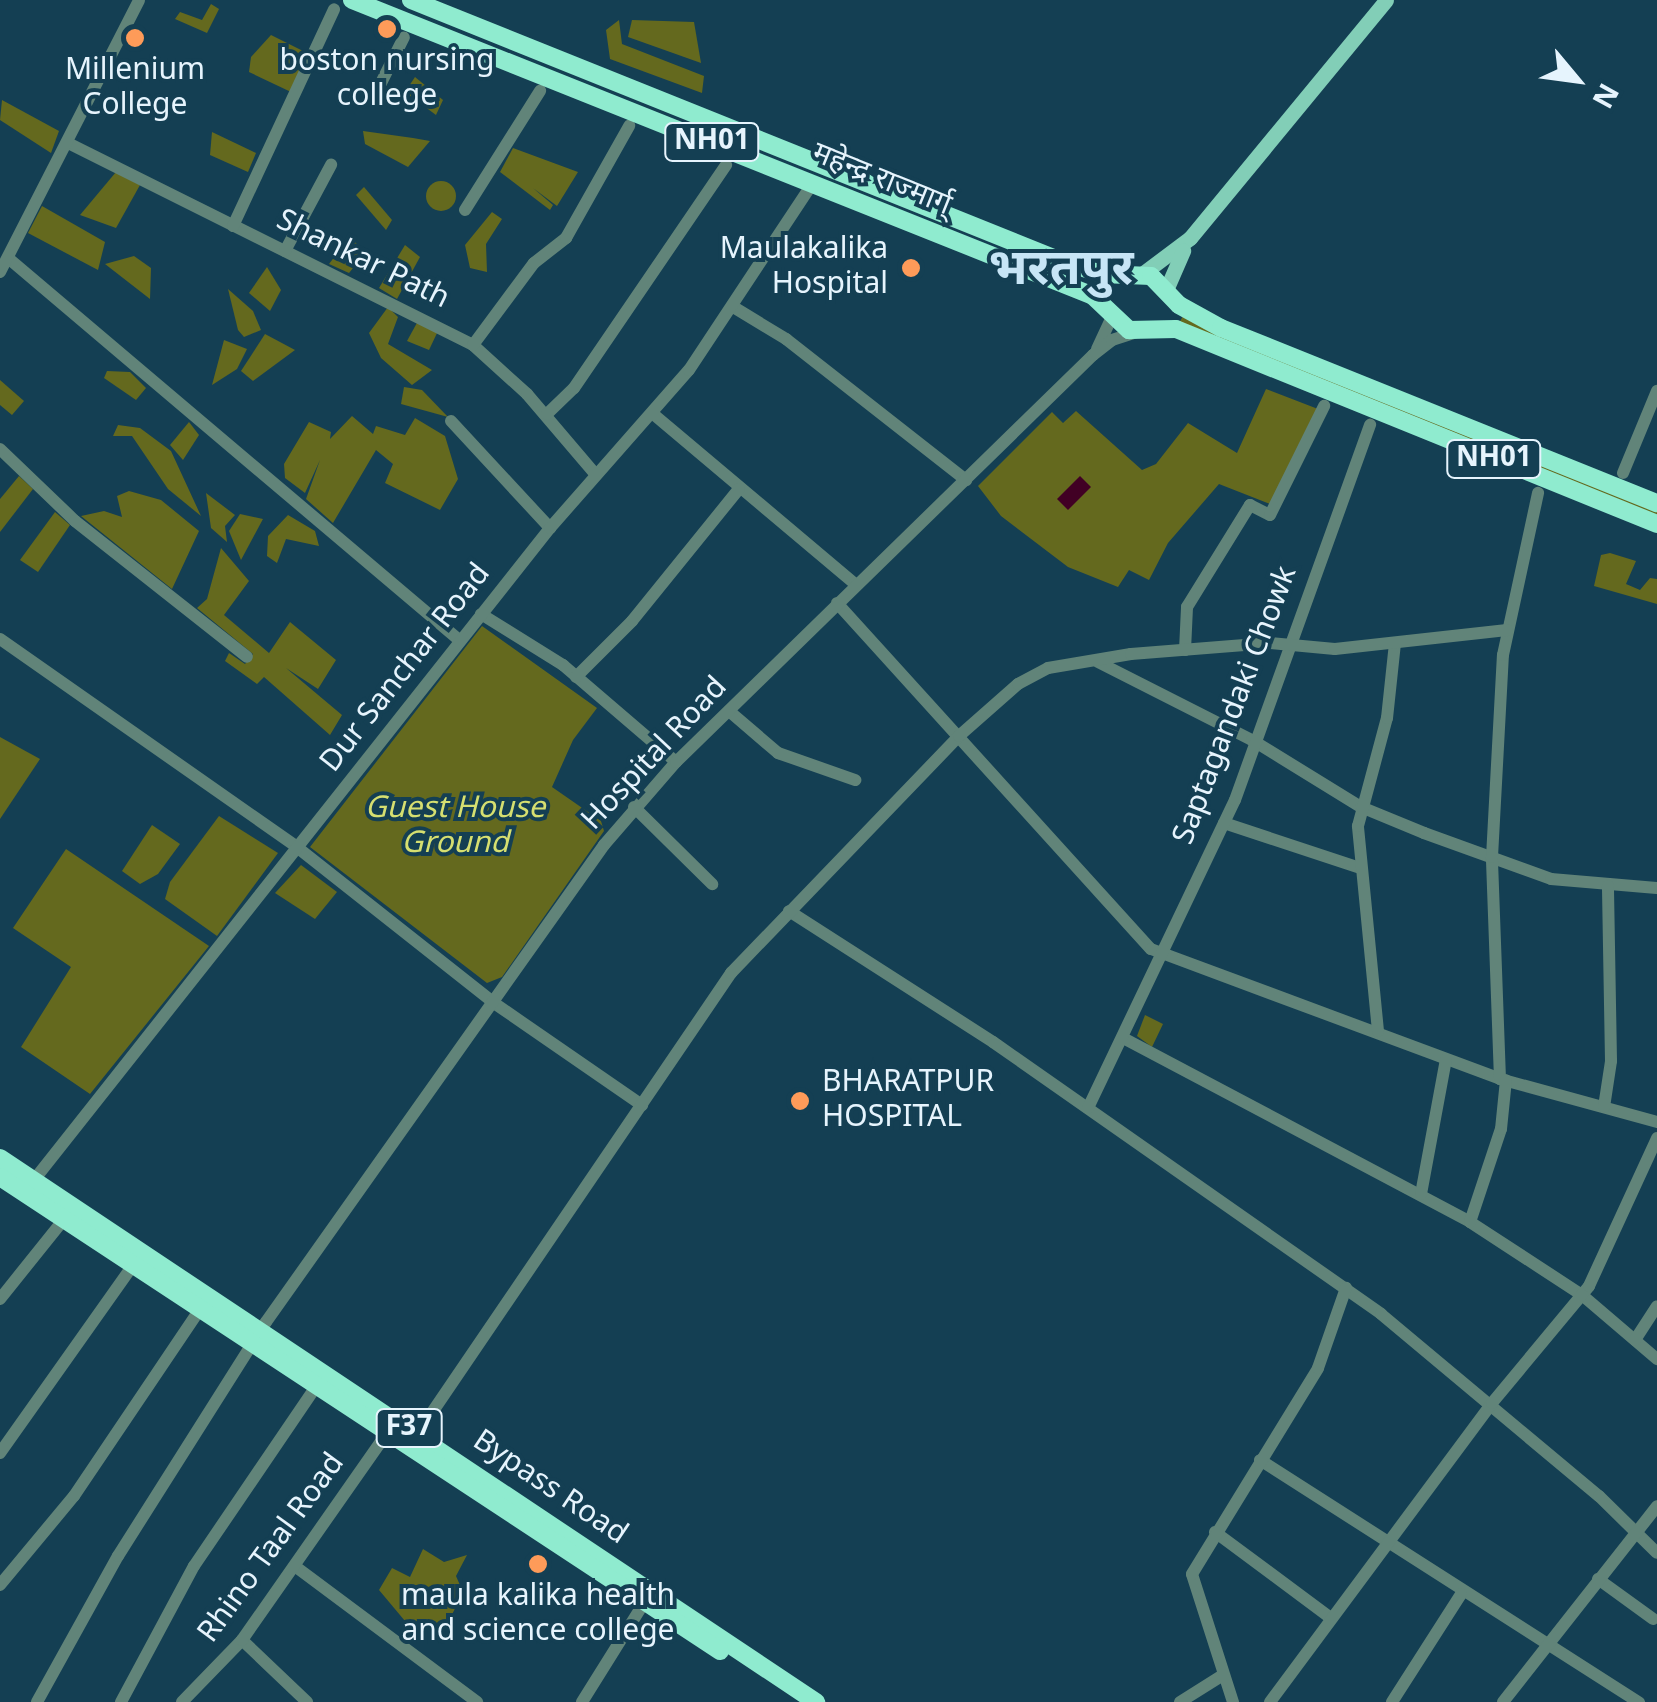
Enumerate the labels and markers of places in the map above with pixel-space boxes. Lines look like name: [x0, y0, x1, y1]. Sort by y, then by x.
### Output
marker: boston nursing college: [376, 18, 398, 40]
marker: Millenium College: [124, 27, 146, 49]
place label: boston nursing college: [280, 45, 494, 116]
place label: Millenium College: [65, 54, 205, 124]
place label: Maulakalika Hospital: [720, 233, 888, 304]
marker: Maulakalika Hospital: [898, 255, 924, 281]
place label: BHARATPUR HOSPITAL: [822, 1066, 994, 1136]
marker: BHARATPUR HOSPITAL: [787, 1088, 813, 1114]
marker: maula kalika health and science college: [527, 1553, 549, 1575]
place label: maula kalika health and science college: [401, 1580, 675, 1650]

